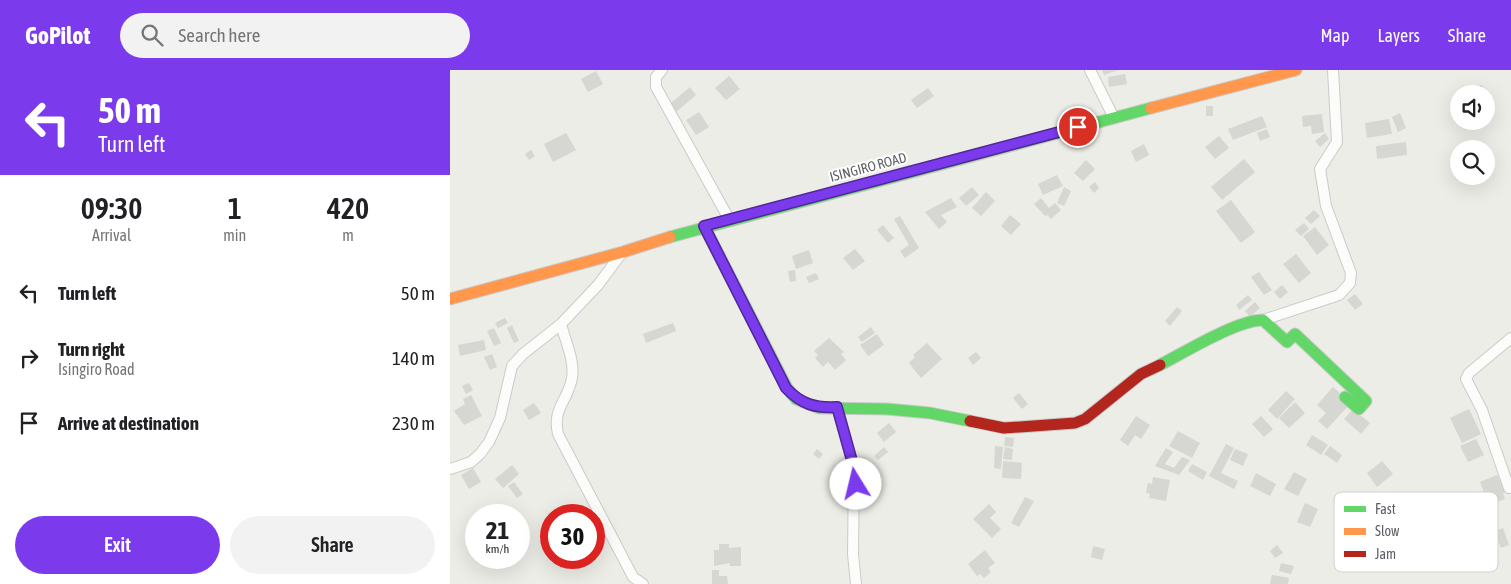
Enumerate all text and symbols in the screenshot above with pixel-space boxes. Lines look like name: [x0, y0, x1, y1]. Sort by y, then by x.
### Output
search box: [120, 13, 470, 58]
icon: search: [138, 21, 166, 49]
text: GoPilot: [25, 22, 90, 49]
text: Search here: [178, 24, 260, 46]
text: Map: [1320, 25, 1349, 46]
text: Layers: [1377, 25, 1420, 46]
text: Share: [1448, 25, 1486, 46]
map controls: [1450, 85, 1495, 185]
button: sound: [1450, 85, 1495, 130]
icon: left: [15, 90, 80, 155]
text: 50 m: [98, 90, 161, 130]
pin: [1057, 106, 1099, 148]
icon: arrive: [1064, 113, 1092, 141]
text: Turn left: [98, 131, 165, 157]
button: search: [1450, 140, 1495, 185]
street label: ISINGIRO ROAD: [828, 149, 908, 185]
text: 09:30: [81, 191, 142, 225]
text: 1: [228, 191, 242, 225]
text: 420: [327, 191, 369, 225]
text: Arrival: [92, 226, 131, 244]
text: min: [223, 226, 246, 244]
text: m: [342, 226, 354, 244]
icon: left: [15, 279, 43, 307]
text: Turn left: [58, 282, 116, 304]
text: 50 m: [401, 282, 435, 304]
text: Turn right: [58, 338, 125, 360]
icon: right: [15, 344, 43, 372]
text: 140 m: [392, 347, 435, 369]
text: Isingiro Road: [58, 360, 135, 378]
icon: arrive: [15, 409, 43, 437]
text: Arrive at destination: [58, 412, 199, 434]
text: 230 m: [392, 412, 435, 434]
position arrow: [829, 457, 881, 509]
legend: [1334, 492, 1498, 572]
text: Fast: [1375, 501, 1396, 517]
speed limit sign: 30: [540, 504, 605, 569]
button: Exit: [15, 516, 220, 574]
button: Share: [230, 516, 435, 574]
text: 21: [486, 516, 509, 544]
text: Slow: [1375, 523, 1400, 539]
text: km/h: [486, 542, 509, 556]
text: Jam: [1375, 546, 1396, 562]

